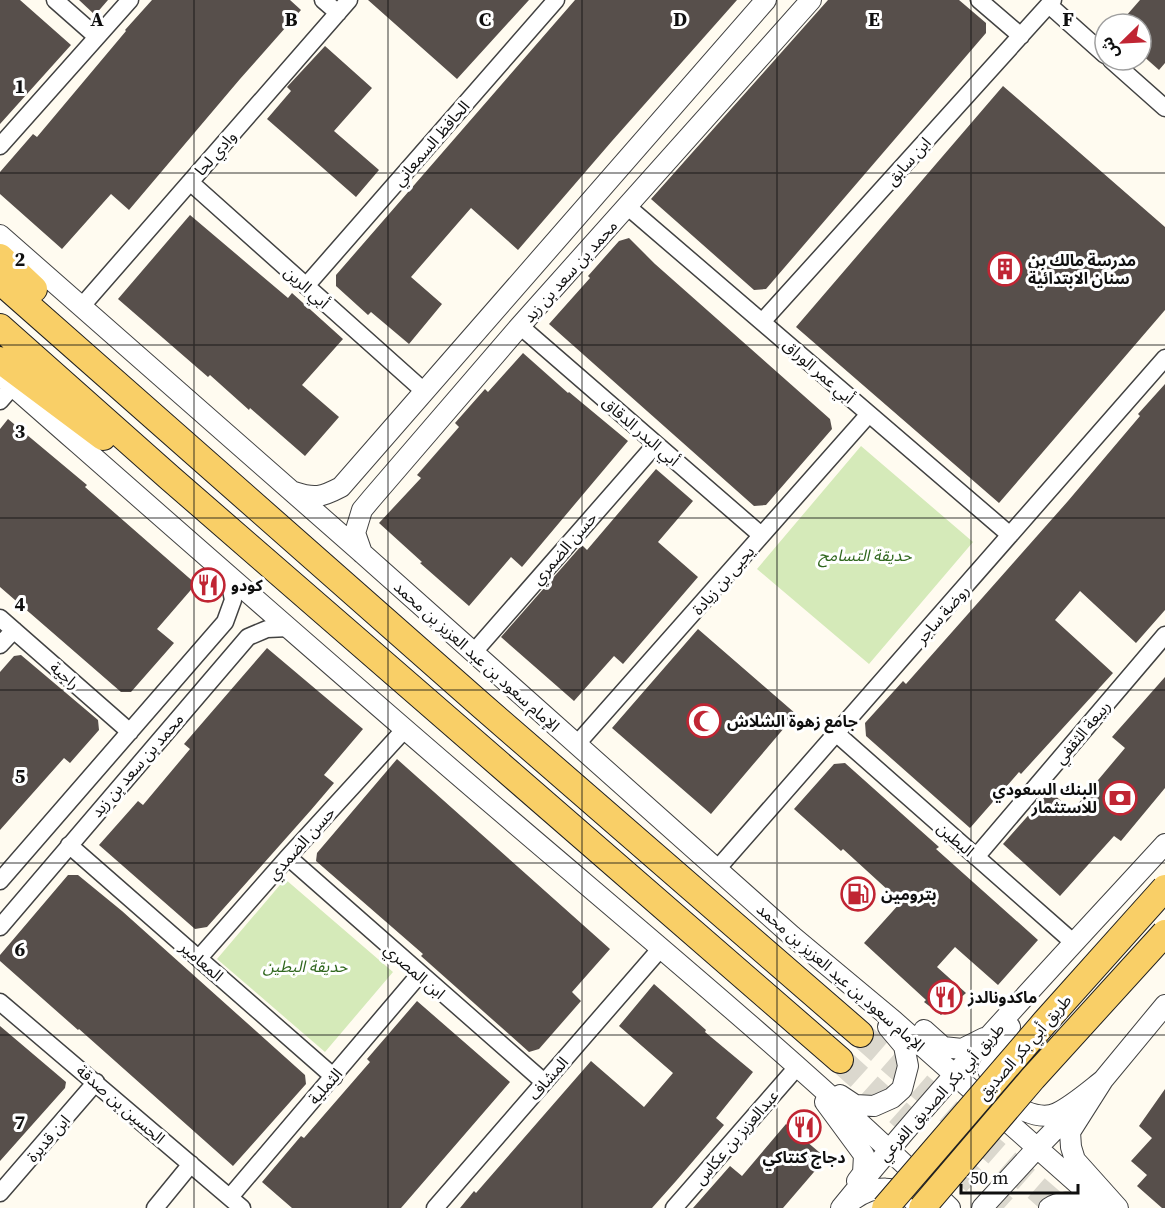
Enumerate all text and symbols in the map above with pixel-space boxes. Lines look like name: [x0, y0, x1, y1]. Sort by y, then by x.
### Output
text: A: [90, 5, 104, 33]
text: B: [284, 5, 298, 33]
text: C: [479, 5, 491, 33]
text: D: [673, 5, 687, 33]
text: E: [868, 5, 880, 33]
text: F: [1062, 5, 1074, 33]
north arrow: [1093, 12, 1153, 72]
text: ش: [1095, 34, 1124, 63]
text: 1: [15, 72, 25, 100]
street label: الحافظ السمعاني: [388, 95, 476, 192]
street label: وادي لحا: [189, 126, 242, 182]
street label: ابن سابق: [880, 132, 936, 190]
street label: محمد بن سعد بن زيد: [518, 215, 622, 327]
text: 2: [15, 245, 26, 273]
place label: مدرسة مالك بن سنان الابتدائية: [1028, 249, 1136, 289]
building icon: مدرسة مالك بن سنان الابتدائية: [987, 251, 1023, 287]
street label: أبي الرين: [278, 261, 334, 314]
street label: أبي عمر الوراق: [777, 334, 859, 410]
street label: أبي البدر الدقاق: [597, 391, 684, 472]
text: 3: [15, 417, 26, 445]
street label: حسن الضمري: [526, 507, 603, 590]
street label: يحيى بن زيادة: [687, 541, 759, 619]
park label: حديقة التسامح: [817, 544, 912, 568]
restaurant icon: كودو: [190, 567, 226, 603]
place label: كودو: [231, 574, 264, 596]
street label: الإمام سعود بن عبد العزيز بن محمد: [388, 576, 565, 738]
street label: روضة ساجر: [909, 580, 974, 649]
text: 4: [15, 590, 26, 618]
street label: راجية: [46, 656, 84, 694]
street label: ربيعة الثقفي: [1049, 695, 1117, 770]
mosque icon: جامع زهوة الشلاش: [686, 703, 722, 739]
street label: محمد بن سعد بن زيد: [86, 708, 188, 822]
place label: جامع زهوة الشلاش: [727, 710, 858, 734]
text: 5: [15, 762, 26, 790]
place label: البنك السعودي للاستثمار: [993, 778, 1097, 818]
bank icon: البنك السعودي للاستثمار: [1102, 780, 1138, 816]
street label: حسن الضمدي: [262, 802, 341, 886]
street label: البطين: [933, 817, 979, 861]
fuel station icon: بترومين: [840, 876, 876, 912]
place label: بترومين: [881, 883, 937, 905]
street label: الإمام سعود بن عبد العزيز بن محمد: [751, 898, 930, 1058]
text: 6: [15, 935, 26, 963]
street label: المعامير: [175, 935, 228, 986]
street label: ابن المصري: [379, 938, 450, 1005]
park label: حديقة البطين: [263, 955, 348, 977]
restaurant icon: ماكدونالدز: [927, 979, 963, 1015]
place label: ماكدونالدز: [967, 986, 1037, 1008]
street label: طريق أبي بكر الصديق: [972, 989, 1078, 1106]
street label: طريق أبي بكر الصديق الفرعي: [873, 1018, 1010, 1167]
street label: المشاف: [523, 1051, 573, 1105]
street label: الحسين بن صدقة: [72, 1059, 170, 1149]
street label: الثملية: [303, 1063, 347, 1109]
street label: عبدالعزيز بن عكاس: [689, 1085, 783, 1189]
text: 7: [15, 1108, 26, 1136]
restaurant icon: دجاج كنتاكي: [786, 1109, 822, 1145]
street label: ابن قديرة: [21, 1110, 75, 1166]
place label: دجاج كنتاكي: [763, 1146, 845, 1171]
scale bar: [961, 1157, 1078, 1195]
text: 50 m: [970, 1165, 1008, 1190]

